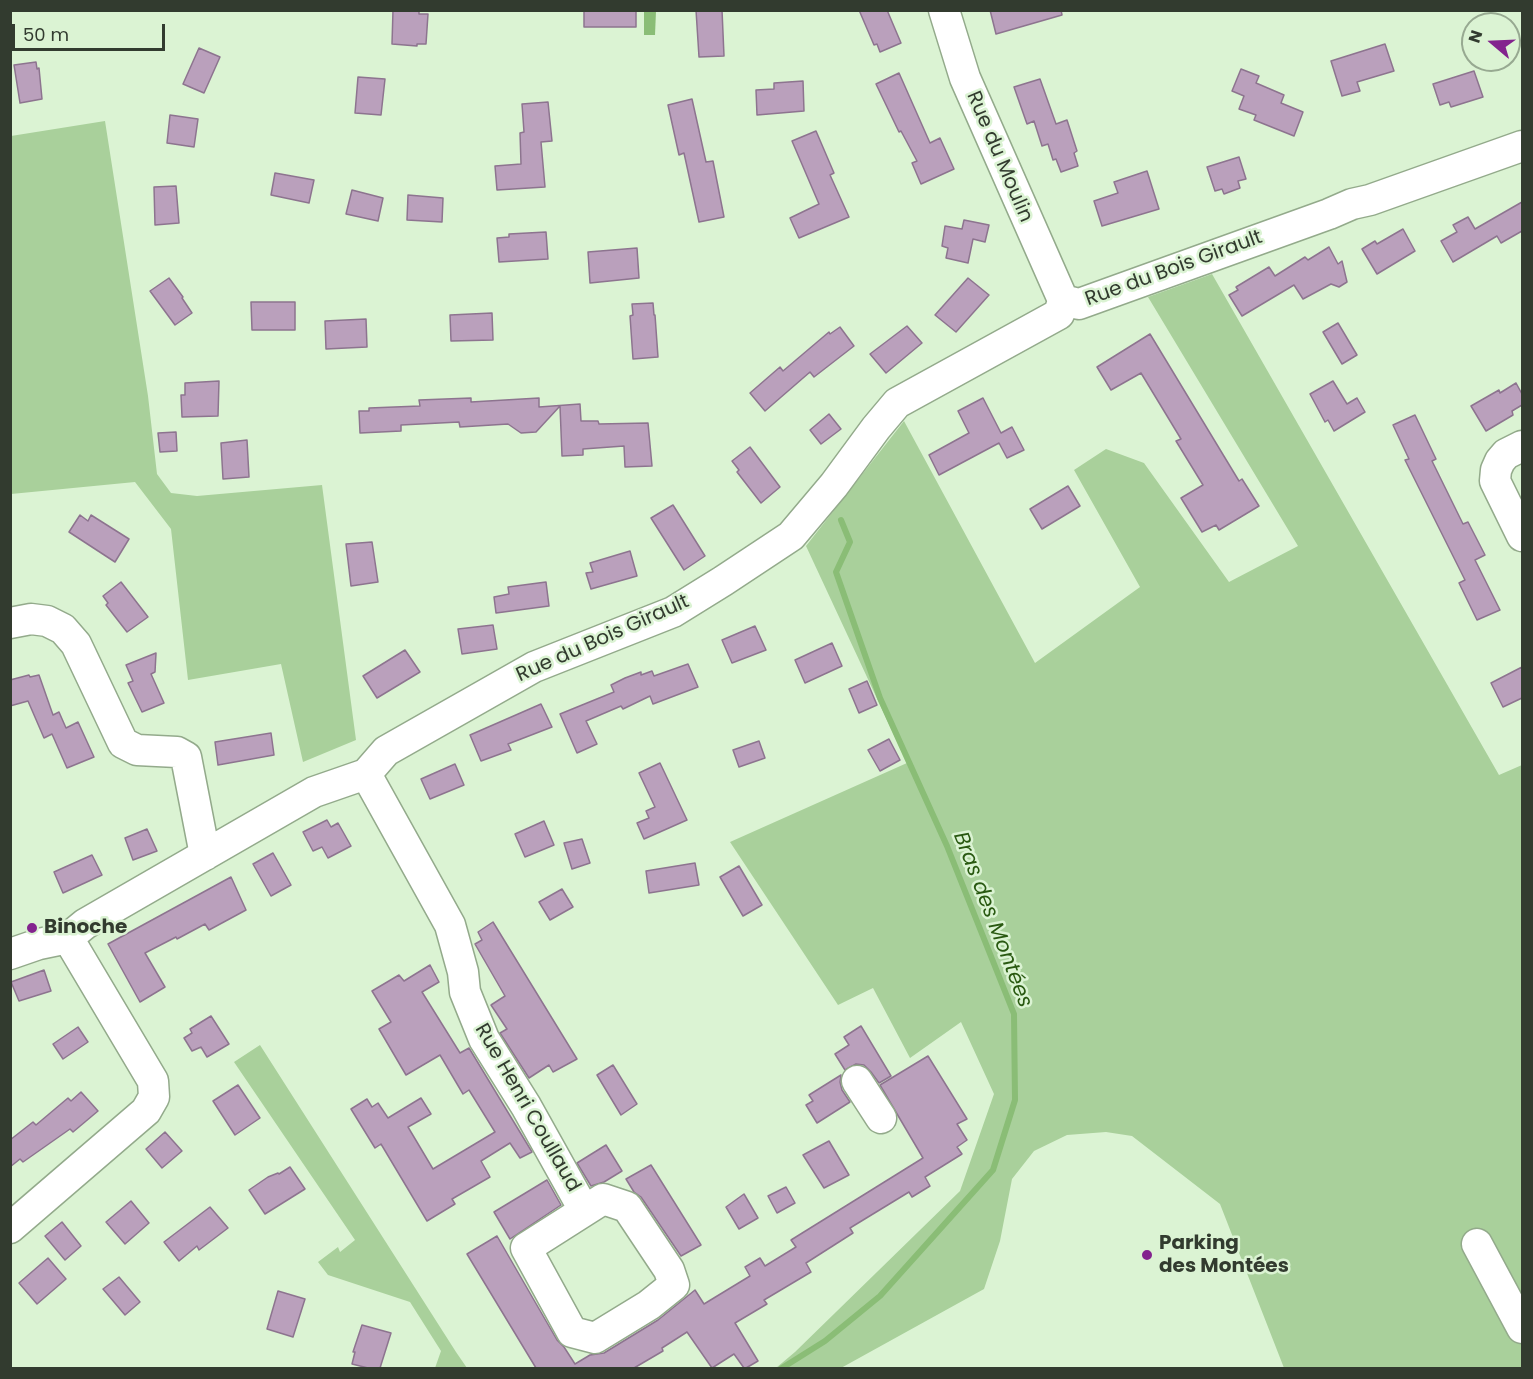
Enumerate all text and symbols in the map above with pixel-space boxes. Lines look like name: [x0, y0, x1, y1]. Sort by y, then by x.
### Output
scale bar: [15, 12, 168, 50]
north arrow: [1461, 12, 1521, 72]
text: 50 m: [23, 22, 69, 47]
text: N: [1463, 27, 1488, 46]
street label: Rue du Moulin: [961, 88, 1037, 226]
street label: Rue du Bois Girault: [1082, 226, 1266, 312]
street label: Rue du Bois Girault: [513, 590, 693, 688]
water label: Bras des Montées: [947, 829, 1037, 1011]
place label: Binoche: [44, 916, 127, 940]
marker: Binoche: [25, 921, 39, 935]
street label: Rue Henri Coullaud: [469, 1020, 585, 1196]
place label: Parking des Montées: [1159, 1232, 1289, 1279]
marker: Parking des Montées: [1140, 1248, 1154, 1262]

